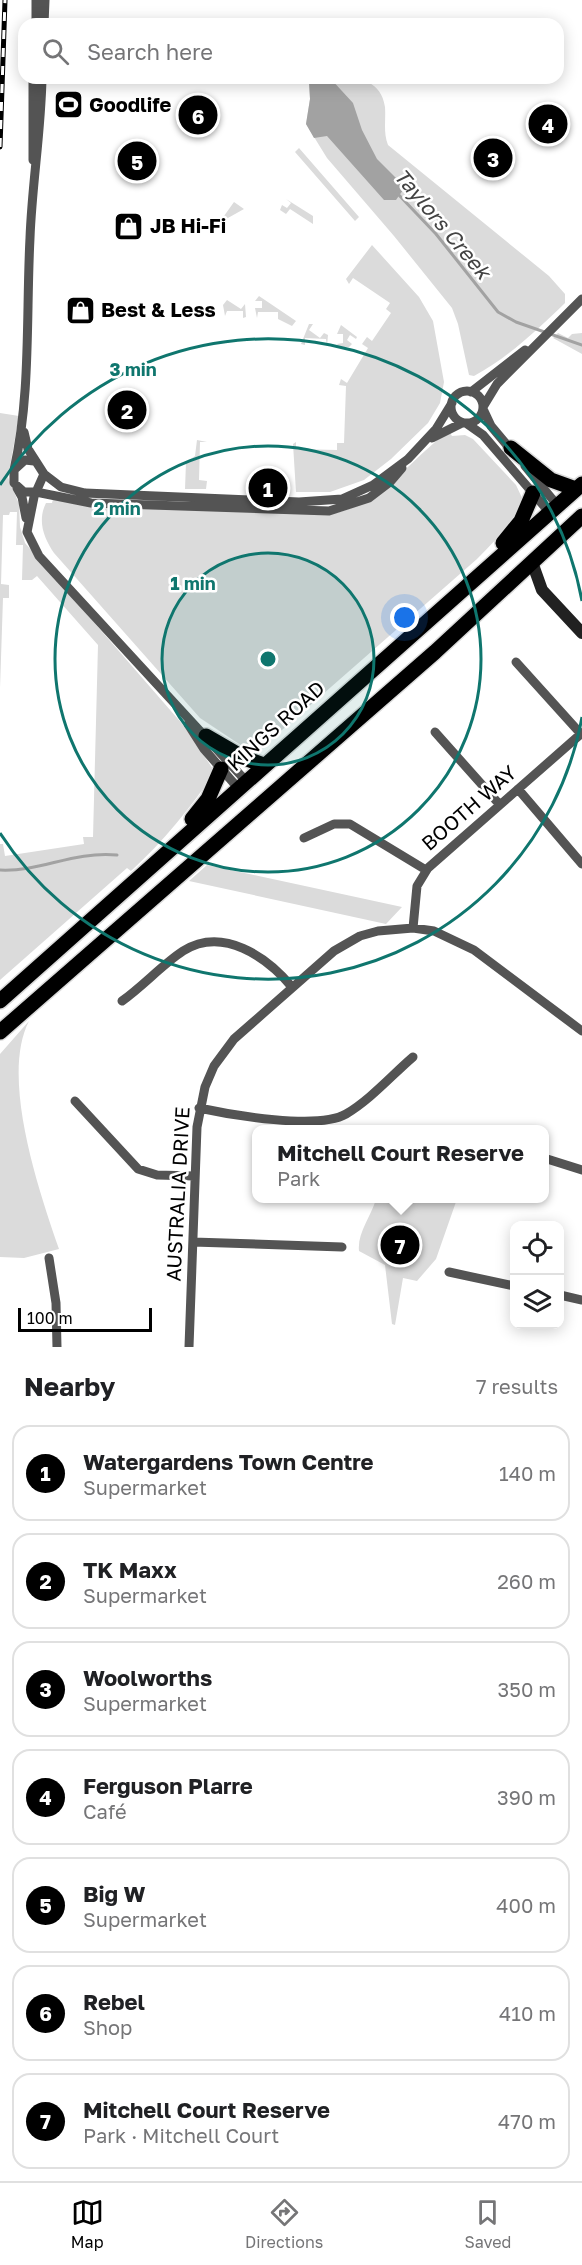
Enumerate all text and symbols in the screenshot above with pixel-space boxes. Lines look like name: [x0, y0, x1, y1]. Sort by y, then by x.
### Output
search box: [18, 18, 564, 84]
icon: search: [39, 35, 72, 68]
text: Search here: [87, 38, 213, 65]
sports icon: Goodlife: [52, 89, 84, 121]
place label: Goodlife: [89, 92, 171, 116]
pin: 6: [178, 92, 218, 138]
pin: 4: [528, 102, 568, 146]
pin: 3: [474, 136, 512, 180]
pin: 5: [118, 138, 156, 184]
water label: Taylors Creek: [389, 163, 498, 286]
shop icon: JB Hi-Fi: [113, 210, 145, 242]
place label: JB Hi-Fi: [150, 213, 226, 237]
shop icon: Best & Less: [64, 294, 96, 326]
place label: Best & Less: [101, 297, 216, 321]
text: 3 min: [109, 358, 157, 380]
pin: 2: [108, 388, 146, 432]
pin: 1: [248, 466, 288, 510]
text: 2 min: [93, 497, 141, 519]
text: 1 min: [170, 572, 216, 594]
your location: [390, 603, 419, 632]
centre of rings: [258, 649, 278, 669]
street label: KINGS ROAD: [222, 675, 329, 775]
street label: BOOTH WAY: [416, 760, 521, 855]
street label: AUSTRALIA DRIVE: [160, 1106, 194, 1282]
popup: [252, 1125, 549, 1203]
text: Mitchell Court Reserve: [277, 1139, 524, 1166]
text: Park: [277, 1166, 320, 1190]
map controls: [510, 1221, 564, 1329]
button: locate: [510, 1221, 564, 1275]
pin: 7: [380, 1222, 420, 1268]
button: layers: [510, 1275, 564, 1329]
scale bar: [18, 1305, 152, 1332]
text: 100 m: [27, 1308, 73, 1328]
text: Nearby: [24, 1371, 115, 1402]
text: 7 results: [476, 1374, 558, 1398]
text: Watergardens Town Centre: [83, 1448, 374, 1475]
text: 1: [40, 1461, 51, 1485]
text: 140 m: [499, 1461, 556, 1485]
text: Supermarket: [83, 1475, 207, 1499]
text: TK Maxx: [83, 1556, 177, 1583]
text: 2: [39, 1569, 52, 1593]
text: 260 m: [497, 1569, 556, 1593]
text: Supermarket: [83, 1583, 207, 1607]
text: Woolworths: [83, 1664, 212, 1691]
text: 3: [39, 1677, 52, 1701]
text: 350 m: [498, 1677, 556, 1701]
text: Supermarket: [83, 1691, 207, 1715]
text: Ferguson Plarre: [83, 1772, 253, 1799]
text: 4: [39, 1785, 52, 1809]
text: 390 m: [497, 1785, 556, 1809]
text: Café: [83, 1799, 127, 1823]
text: Big W: [83, 1880, 146, 1907]
text: 5: [39, 1893, 52, 1917]
text: 400 m: [496, 1893, 556, 1917]
text: Supermarket: [83, 1907, 207, 1931]
text: Rebel: [83, 1988, 145, 2015]
text: 6: [39, 2001, 52, 2025]
text: 410 m: [499, 2001, 556, 2025]
text: Shop: [83, 2015, 132, 2039]
text: Mitchell Court Reserve: [83, 2096, 330, 2123]
text: 7: [40, 2109, 51, 2133]
text: 470 m: [498, 2109, 556, 2133]
text: Park · Mitchell Court: [83, 2123, 279, 2147]
tab: Map: [71, 2196, 104, 2252]
tab: Directions: [245, 2196, 323, 2252]
tab: Saved: [465, 2196, 511, 2252]

